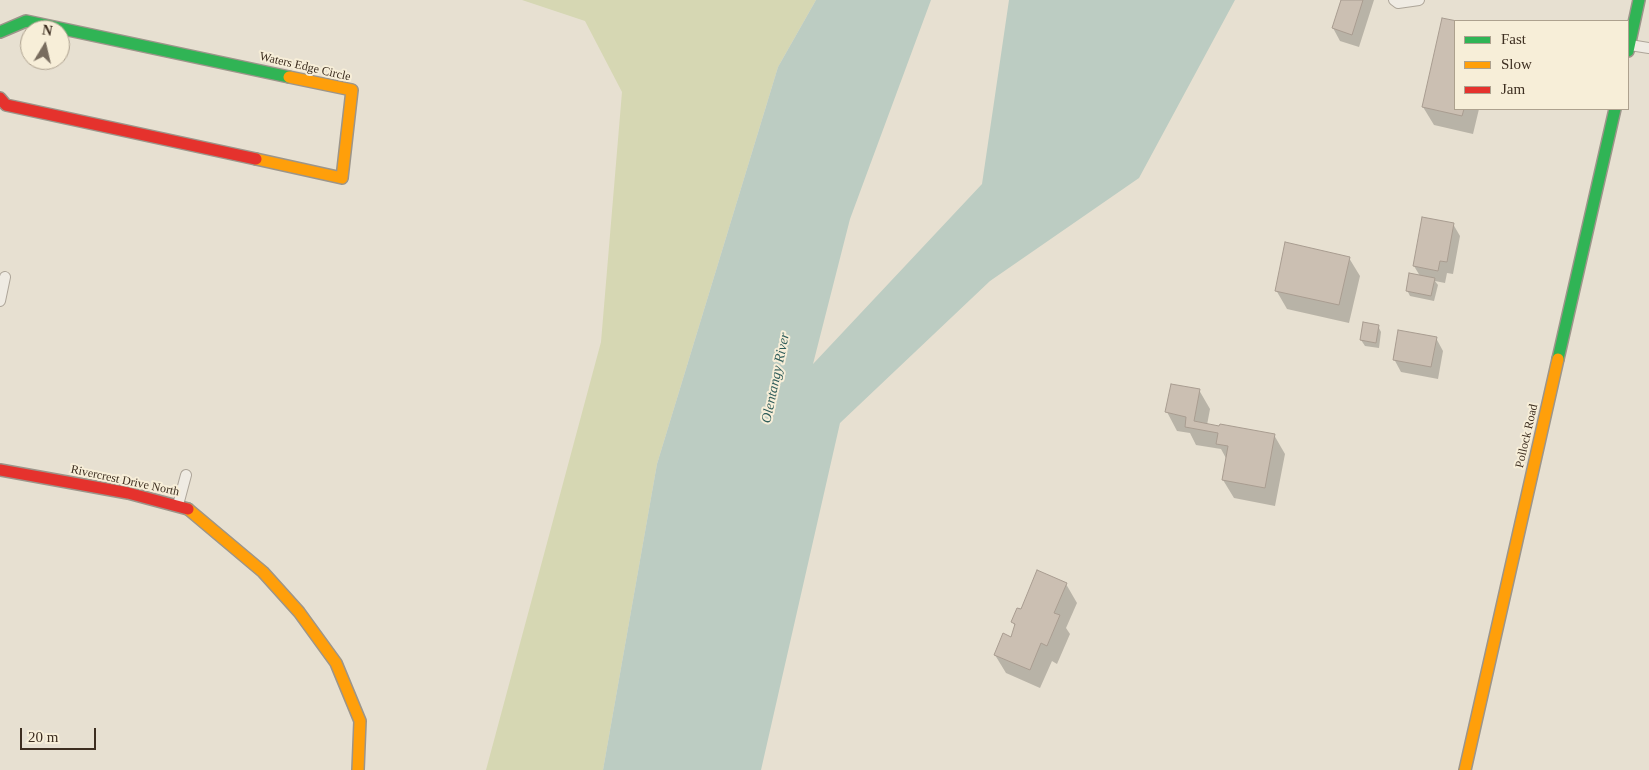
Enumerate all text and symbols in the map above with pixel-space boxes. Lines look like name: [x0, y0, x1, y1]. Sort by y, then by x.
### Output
north arrow: [20, 20, 70, 70]
legend: [1454, 20, 1629, 110]
text: N: [41, 22, 53, 39]
text: Fast: [1501, 31, 1526, 47]
street label: Waters Edge Circle: [258, 50, 352, 84]
text: Slow: [1501, 56, 1532, 72]
text: Jam: [1501, 81, 1525, 97]
water label: Olentangy River: [758, 331, 794, 425]
street label: Pollock Road: [1513, 403, 1541, 469]
street label: Rivercrest Drive North: [69, 462, 181, 500]
scale bar: [22, 718, 99, 750]
text: 20 m: [28, 729, 58, 745]

